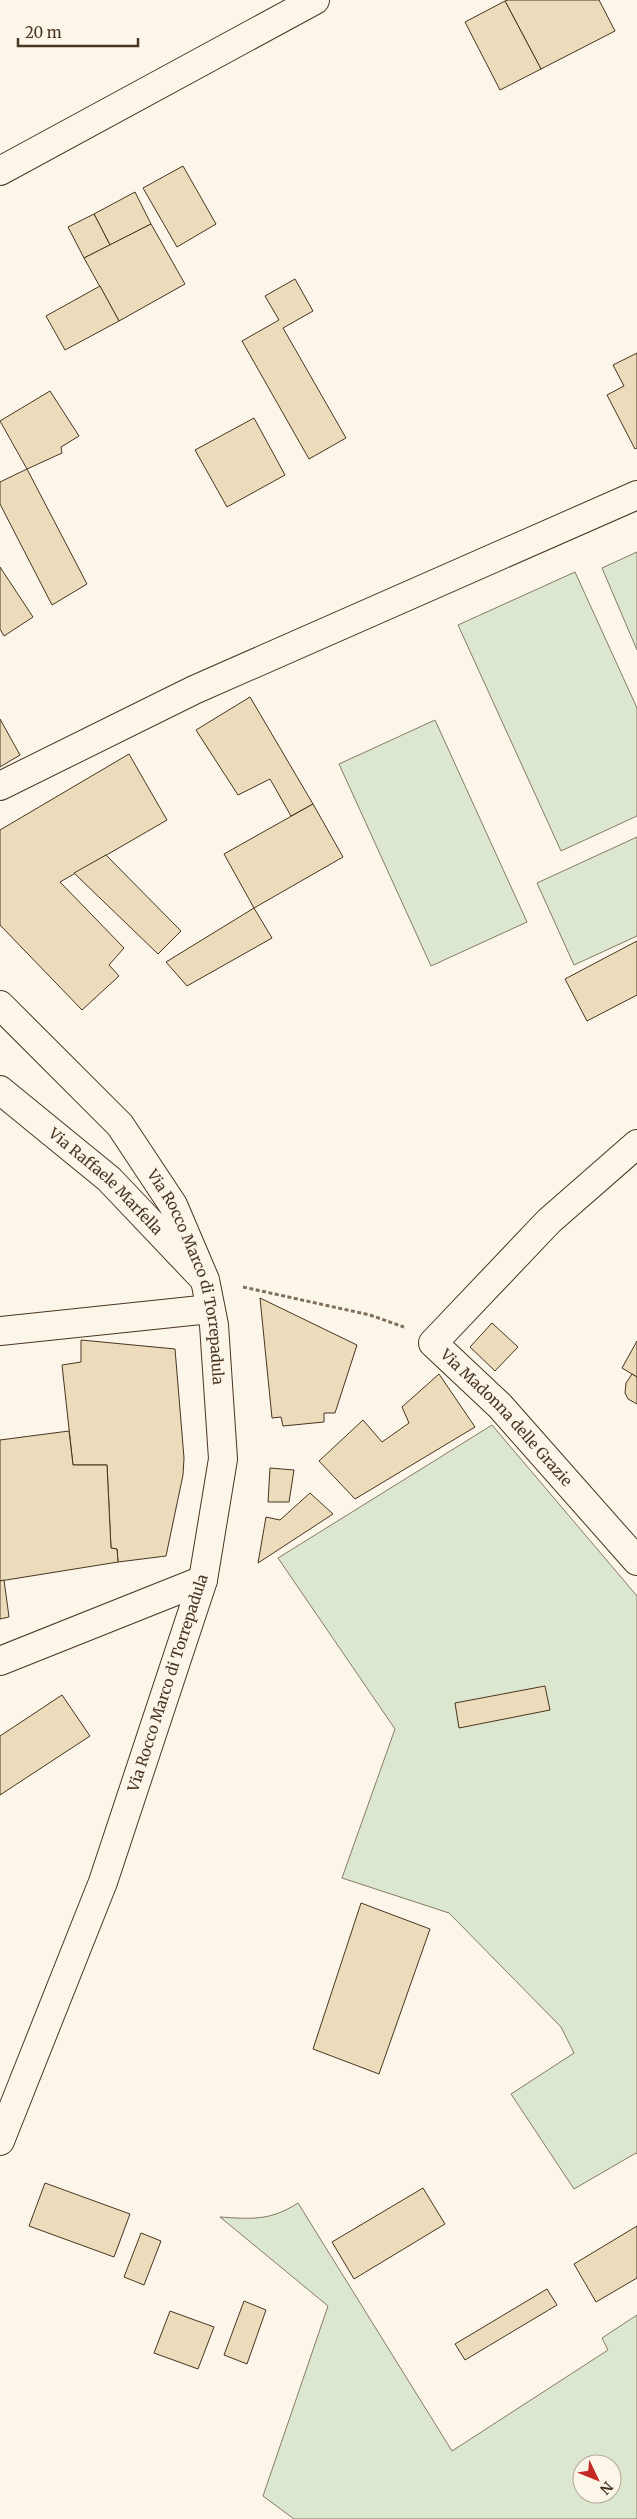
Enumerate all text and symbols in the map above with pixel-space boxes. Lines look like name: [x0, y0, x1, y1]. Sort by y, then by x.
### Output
scale bar: [18, 15, 138, 47]
text: 20 m: [25, 23, 62, 42]
street label: Via Raffaele Marfella: [44, 1123, 167, 1239]
street label: Via Rocco Marco di Torrepadula: [143, 1165, 228, 1385]
street label: Via Madonna delle Grazie: [436, 1344, 577, 1490]
street label: Via Rocco Marco di Torrepadula: [123, 1572, 212, 1795]
north arrow: [572, 2454, 622, 2504]
text: N: [596, 2478, 617, 2498]

